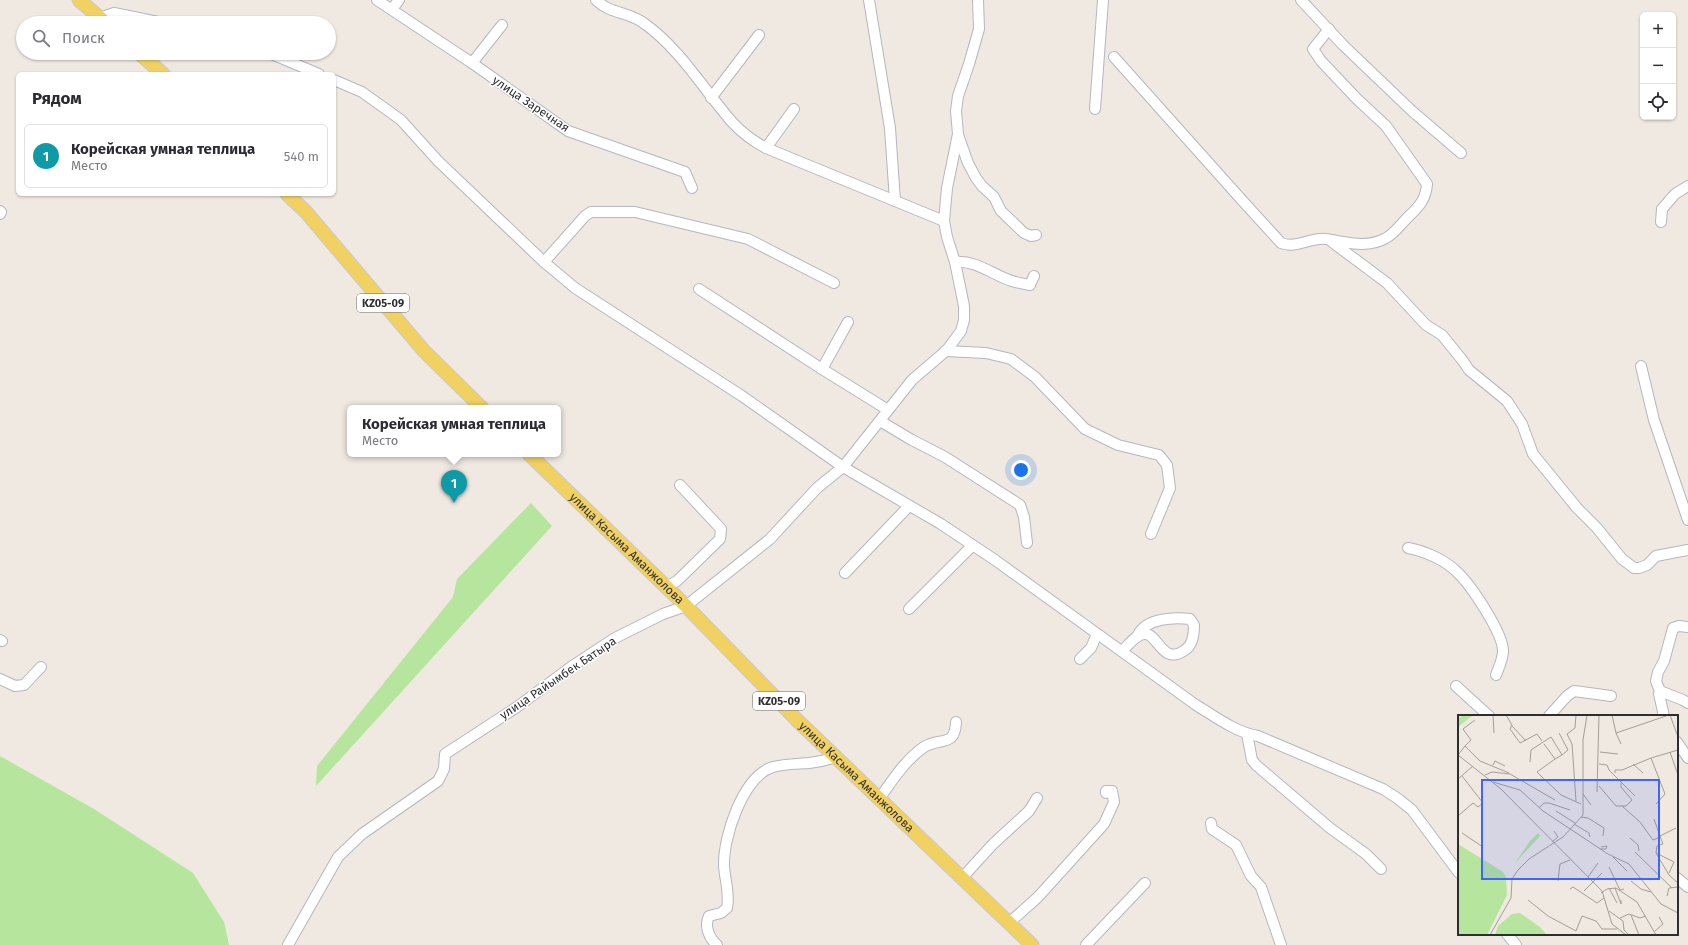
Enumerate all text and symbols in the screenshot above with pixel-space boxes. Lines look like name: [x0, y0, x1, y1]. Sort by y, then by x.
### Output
map controls: [1640, 12, 1676, 120]
button: +: [1640, 12, 1676, 48]
search box: [16, 16, 336, 60]
icon: search: [30, 27, 52, 49]
text: Поиск: [62, 29, 105, 47]
button: −: [1640, 48, 1676, 84]
street label: улица Заречная: [490, 73, 572, 135]
button: locate: [1640, 84, 1676, 120]
text: Рядом: [32, 88, 82, 109]
text: Корейская умная теплица: [71, 140, 255, 158]
text: 1: [43, 149, 49, 164]
text: 540 m: [284, 149, 319, 164]
text: Место: [71, 158, 108, 173]
road number: KZ05-09: [357, 294, 409, 312]
popup: [347, 405, 561, 457]
text: Корейская умная теплица: [362, 415, 546, 433]
text: Место: [362, 433, 398, 448]
your location: [1011, 460, 1031, 480]
pin: 1: [441, 470, 467, 503]
street label: улица Касыма Аманжолова: [567, 490, 687, 607]
street label: улица Райымбек Батыра: [497, 634, 619, 722]
road number: KZ05-09: [753, 692, 805, 710]
inset map: [1458, 715, 1678, 935]
street label: улица Касыма Аманжолова: [796, 719, 917, 835]

